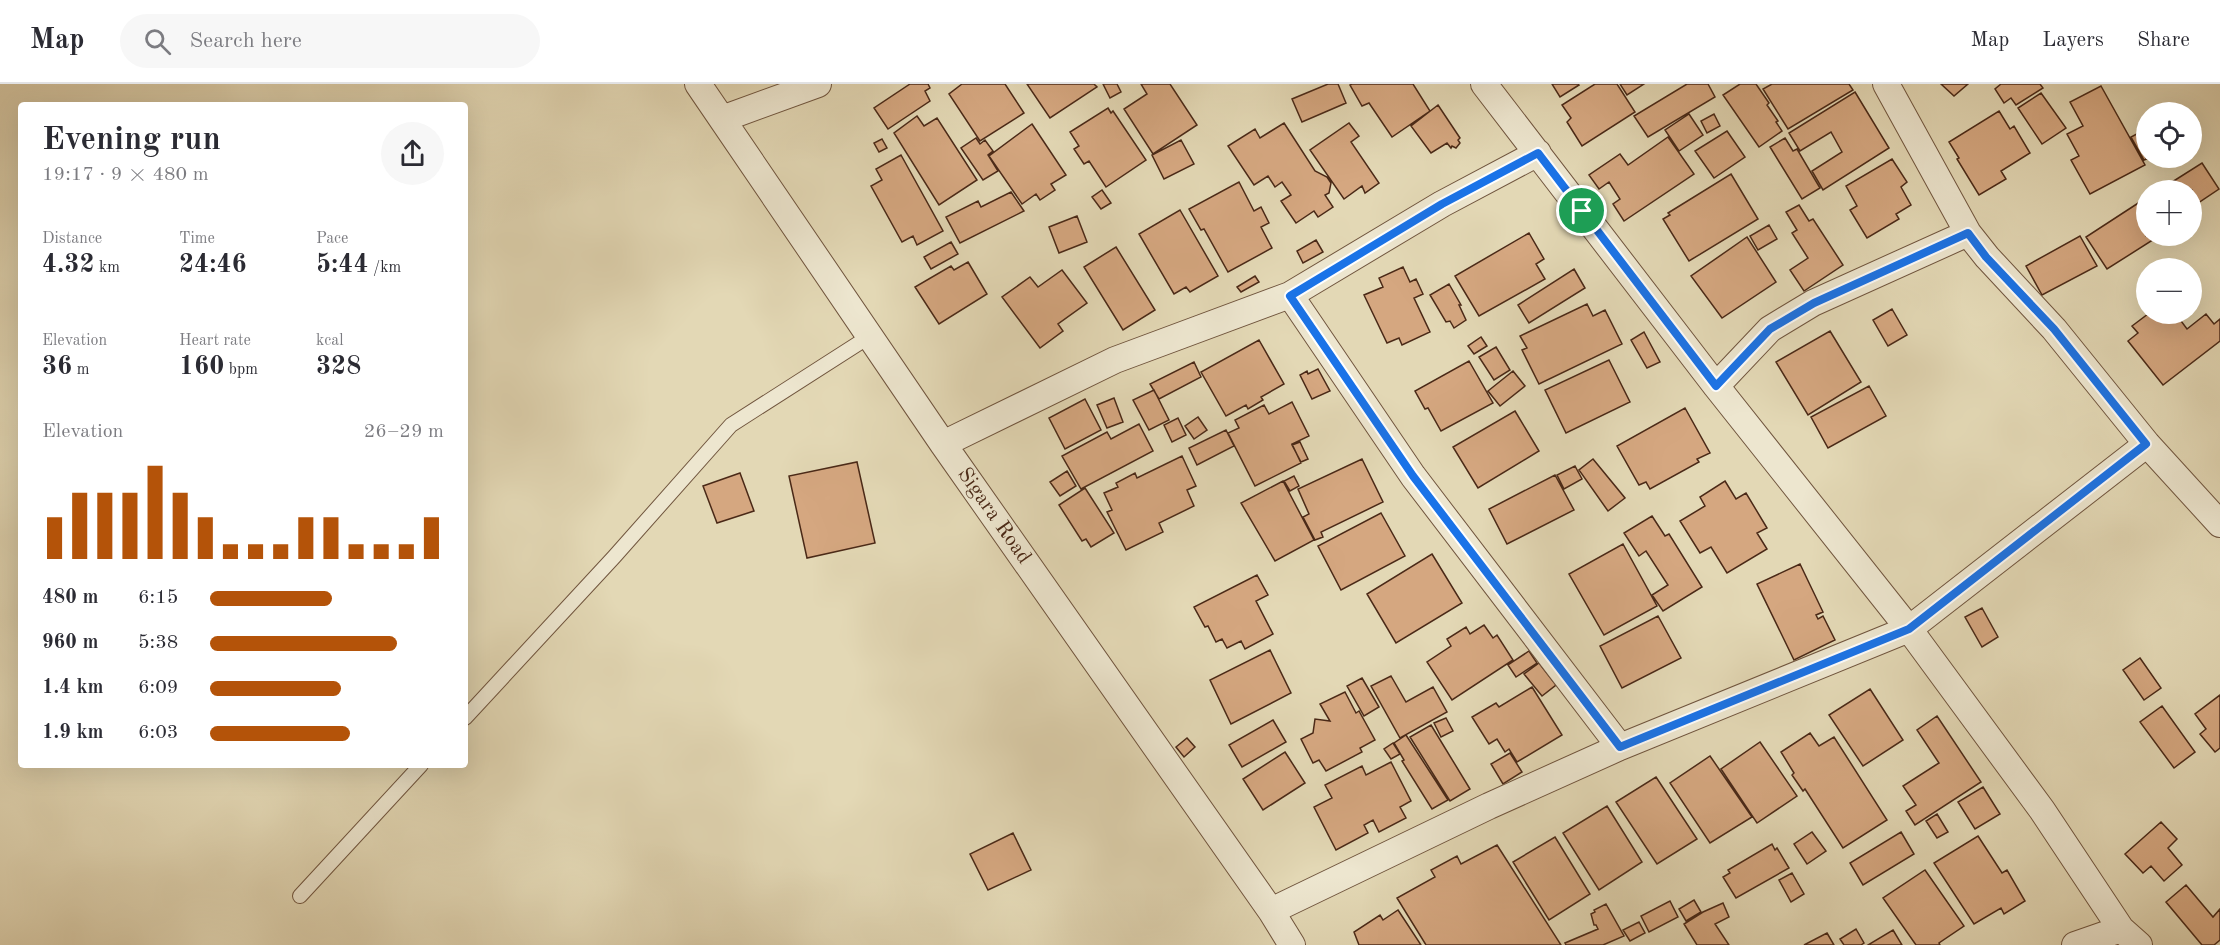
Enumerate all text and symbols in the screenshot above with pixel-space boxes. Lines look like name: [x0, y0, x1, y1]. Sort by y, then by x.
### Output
search box: [120, 14, 540, 68]
icon: search: [141, 25, 174, 58]
text: Map: [30, 27, 84, 55]
text: Search here: [189, 30, 302, 52]
text: Map: [1970, 30, 2009, 51]
text: Layers: [2042, 30, 2104, 51]
text: Share: [2137, 30, 2190, 51]
map controls: [2136, 102, 2202, 324]
button: locate: [2136, 102, 2202, 168]
button: share: [381, 122, 444, 185]
text: Evening run: [42, 124, 221, 157]
text: 19:17 · 9 × 480 m: [42, 165, 209, 185]
button: +: [2136, 180, 2202, 246]
pin: [1556, 185, 1607, 236]
icon: arrive: [1565, 194, 1598, 227]
text: Distance: [42, 231, 102, 247]
text: Time: [179, 231, 215, 247]
text: Pace: [316, 231, 348, 247]
text: 4.32: [42, 252, 95, 278]
text: 24:46: [179, 252, 247, 278]
text: 5:44: [316, 252, 369, 278]
button: −: [2136, 258, 2202, 324]
text: km: [95, 260, 120, 276]
text: /km: [369, 260, 401, 276]
text: Elevation: [42, 333, 107, 349]
text: Heart rate: [179, 333, 251, 349]
text: kcal: [316, 333, 344, 349]
text: 36: [42, 354, 72, 380]
text: 160: [179, 354, 224, 380]
text: 328: [316, 354, 361, 380]
text: m: [72, 362, 89, 378]
text: bpm: [224, 362, 258, 378]
text: Elevation: [42, 422, 123, 442]
text: 26–29 m: [364, 422, 444, 442]
street label: Sigara Road: [953, 464, 1035, 568]
text: 480 m: [42, 588, 98, 608]
text: 6:15: [138, 588, 178, 608]
text: 960 m: [42, 633, 98, 653]
text: 5:38: [138, 633, 178, 653]
text: 1.4 km: [42, 678, 104, 698]
text: 6:09: [138, 678, 178, 698]
text: 1.9 km: [42, 723, 104, 743]
text: 6:03: [138, 723, 178, 743]

